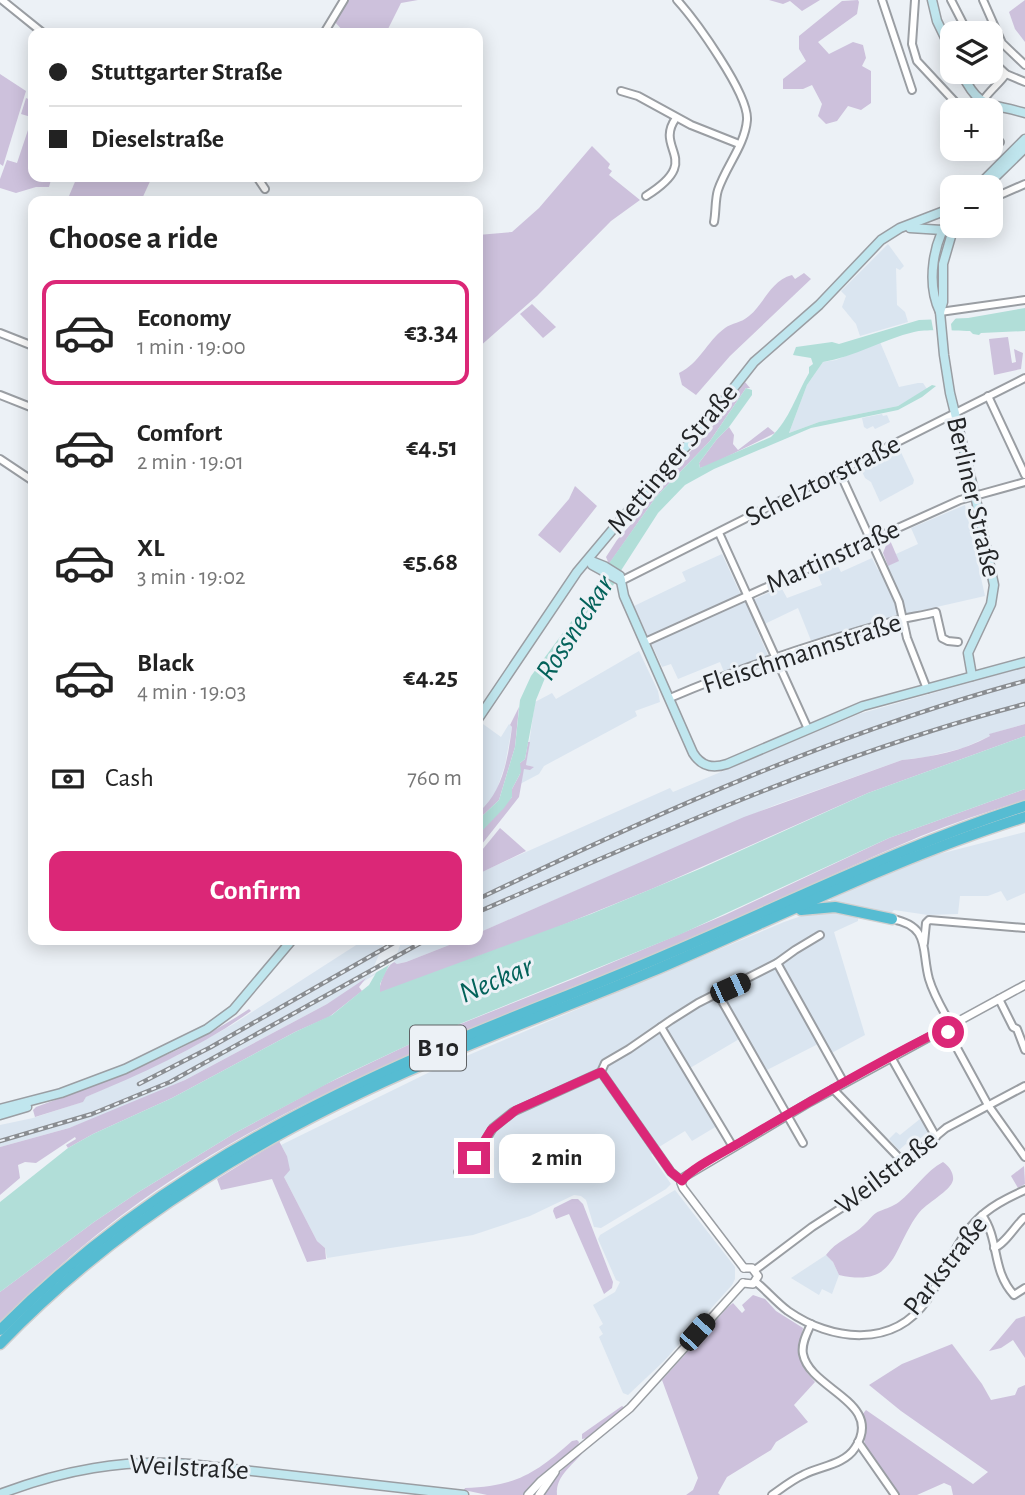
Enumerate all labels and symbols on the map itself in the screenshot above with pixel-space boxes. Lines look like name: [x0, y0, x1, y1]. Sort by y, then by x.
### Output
street label: Mettinger Straße: [602, 379, 744, 539]
street label: Berliner Straße: [941, 414, 1005, 580]
street label: Schelztorstraße: [741, 430, 905, 532]
street label: Martinstraße: [762, 515, 904, 599]
water label: Rossneckar: [530, 569, 620, 686]
street label: Fleischmannstraße: [699, 609, 905, 699]
water label: Neckar: [455, 951, 538, 1009]
car: [707, 970, 754, 1006]
route start: [932, 1016, 964, 1048]
road number: B 10: [410, 1026, 466, 1070]
street label: Weilstraße: [831, 1126, 943, 1220]
callout: 2 min: [498, 1134, 614, 1182]
route end: [458, 1142, 490, 1174]
street label: Parkstraße: [899, 1211, 993, 1321]
car: [676, 1309, 719, 1355]
street label: Weilstraße: [128, 1451, 250, 1485]

